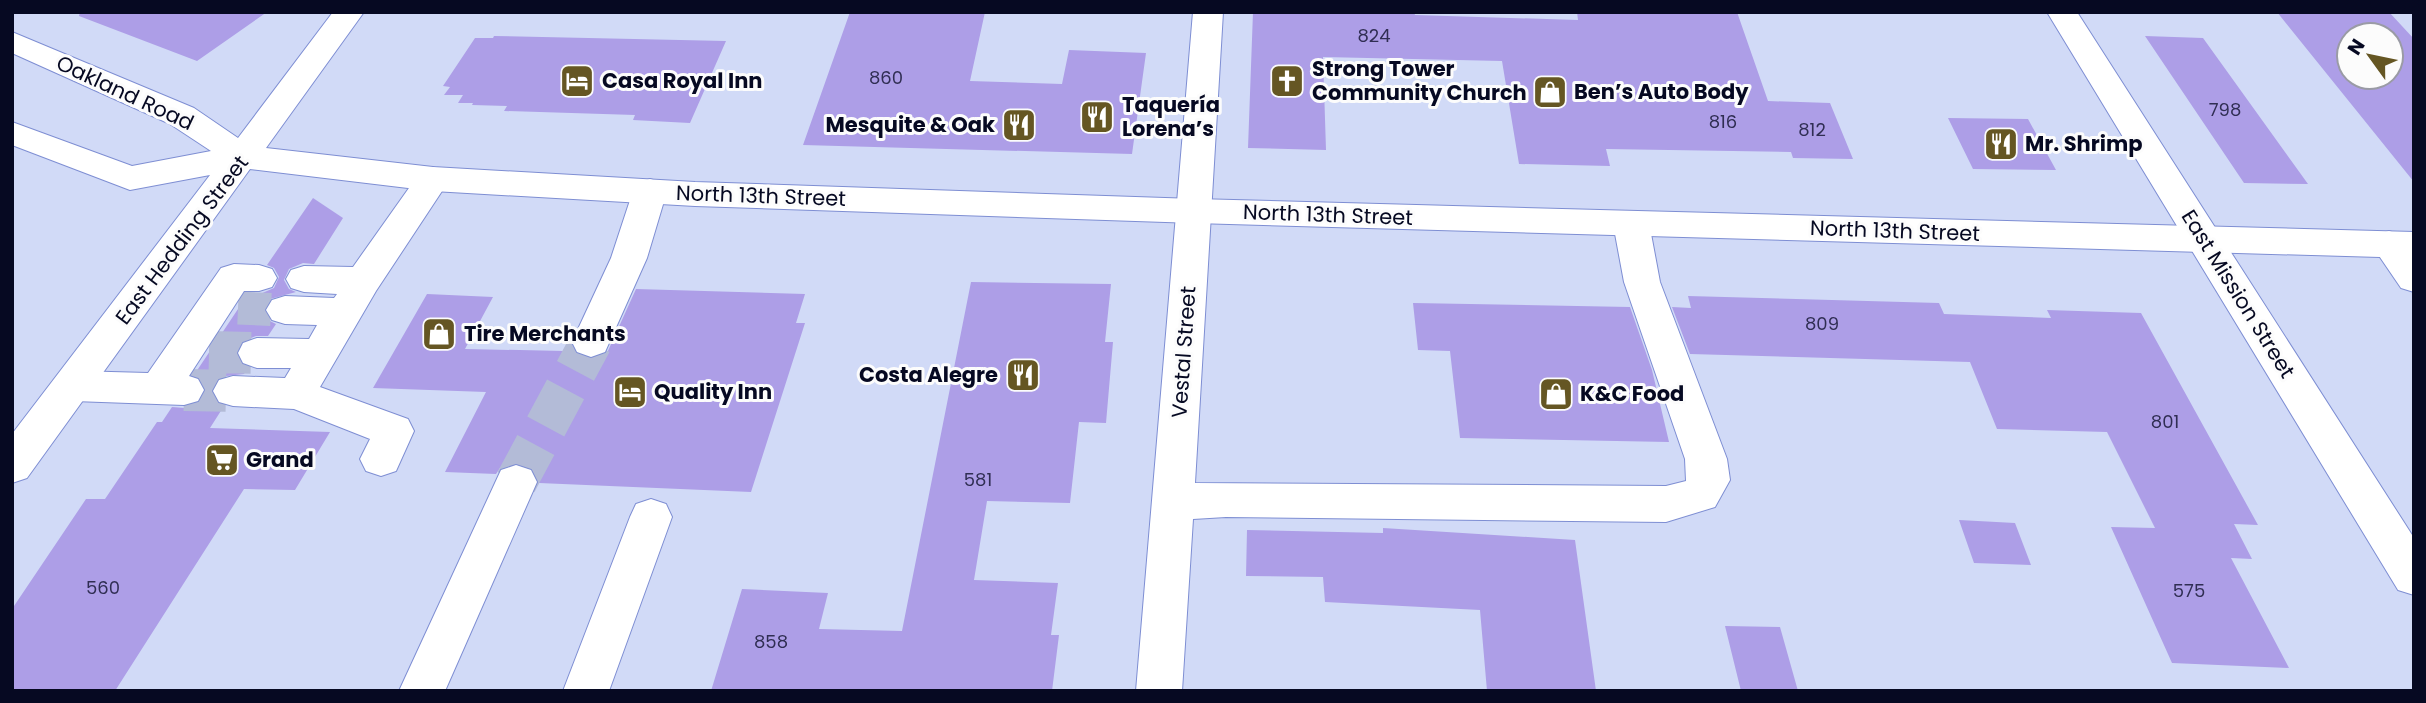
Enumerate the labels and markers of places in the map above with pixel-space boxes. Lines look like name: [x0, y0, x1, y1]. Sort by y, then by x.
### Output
place label: Strong Tower Community Church: [1312, 54, 1527, 107]
hotel icon: Casa Royal Inn: [558, 62, 596, 100]
church icon: Strong Tower Community Church: [1268, 62, 1306, 100]
place label: Casa Royal Inn: [602, 66, 762, 95]
shop icon: Ben’s Auto Body: [1531, 73, 1569, 111]
place label: Ben’s Auto Body: [1574, 77, 1749, 106]
place label: Taquería Lorena’s: [1122, 90, 1220, 143]
restaurant icon: Taquería Lorena’s: [1078, 98, 1116, 136]
restaurant icon: Mesquite & Oak: [1000, 106, 1038, 144]
place label: Mesquite & Oak: [826, 110, 995, 139]
restaurant icon: Mr. Shrimp: [1982, 125, 2020, 163]
place label: Mr. Shrimp: [2025, 129, 2142, 158]
shop icon: Tire Merchants: [420, 315, 458, 353]
place label: Tire Merchants: [464, 319, 626, 348]
restaurant icon: Costa Alegre: [1004, 356, 1042, 394]
place label: Costa Alegre: [859, 360, 998, 389]
hotel icon: Quality Inn: [611, 373, 649, 411]
shop icon: K&C Food: [1537, 375, 1575, 413]
place label: Quality Inn: [654, 377, 772, 406]
place label: K&C Food: [1580, 379, 1684, 408]
supermarket icon: Grand: [203, 441, 241, 479]
place label: Grand: [246, 445, 314, 474]

